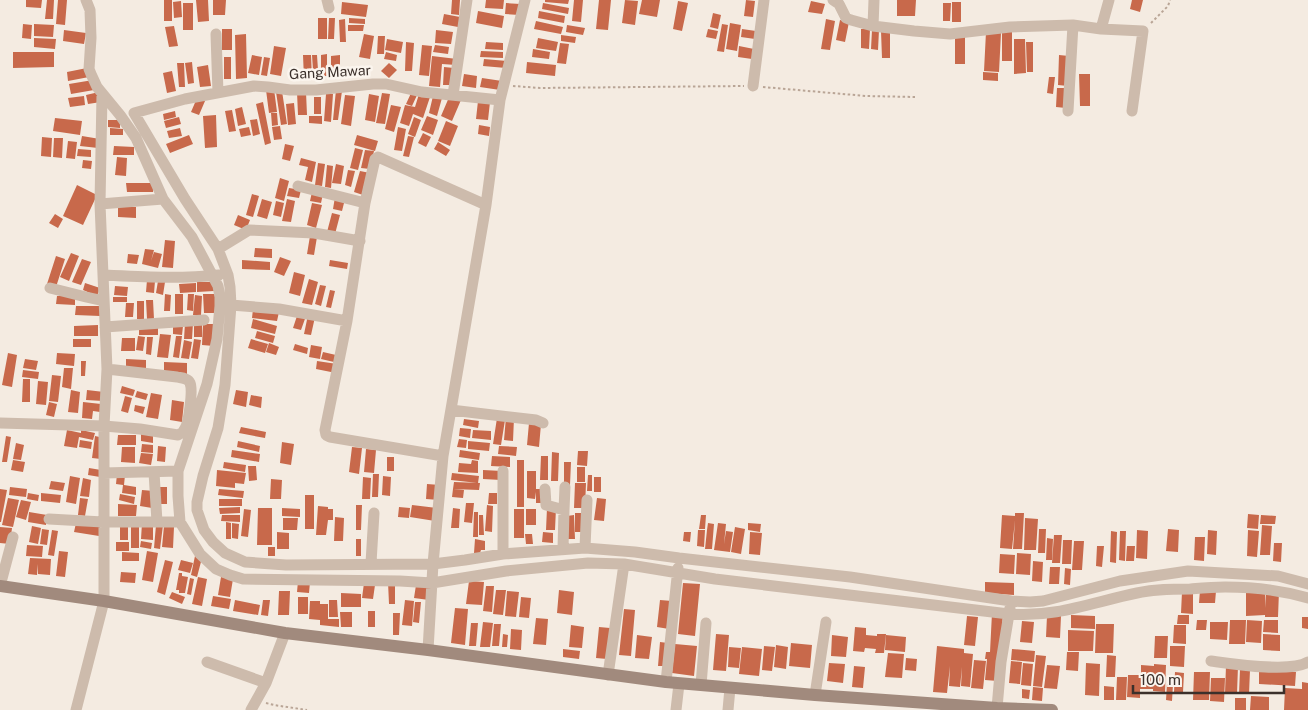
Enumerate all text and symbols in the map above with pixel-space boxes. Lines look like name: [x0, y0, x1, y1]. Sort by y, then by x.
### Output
street label: Gang Mawar: [289, 62, 371, 82]
scale bar: [1133, 662, 1284, 694]
text: 100 m: [1140, 671, 1181, 688]

